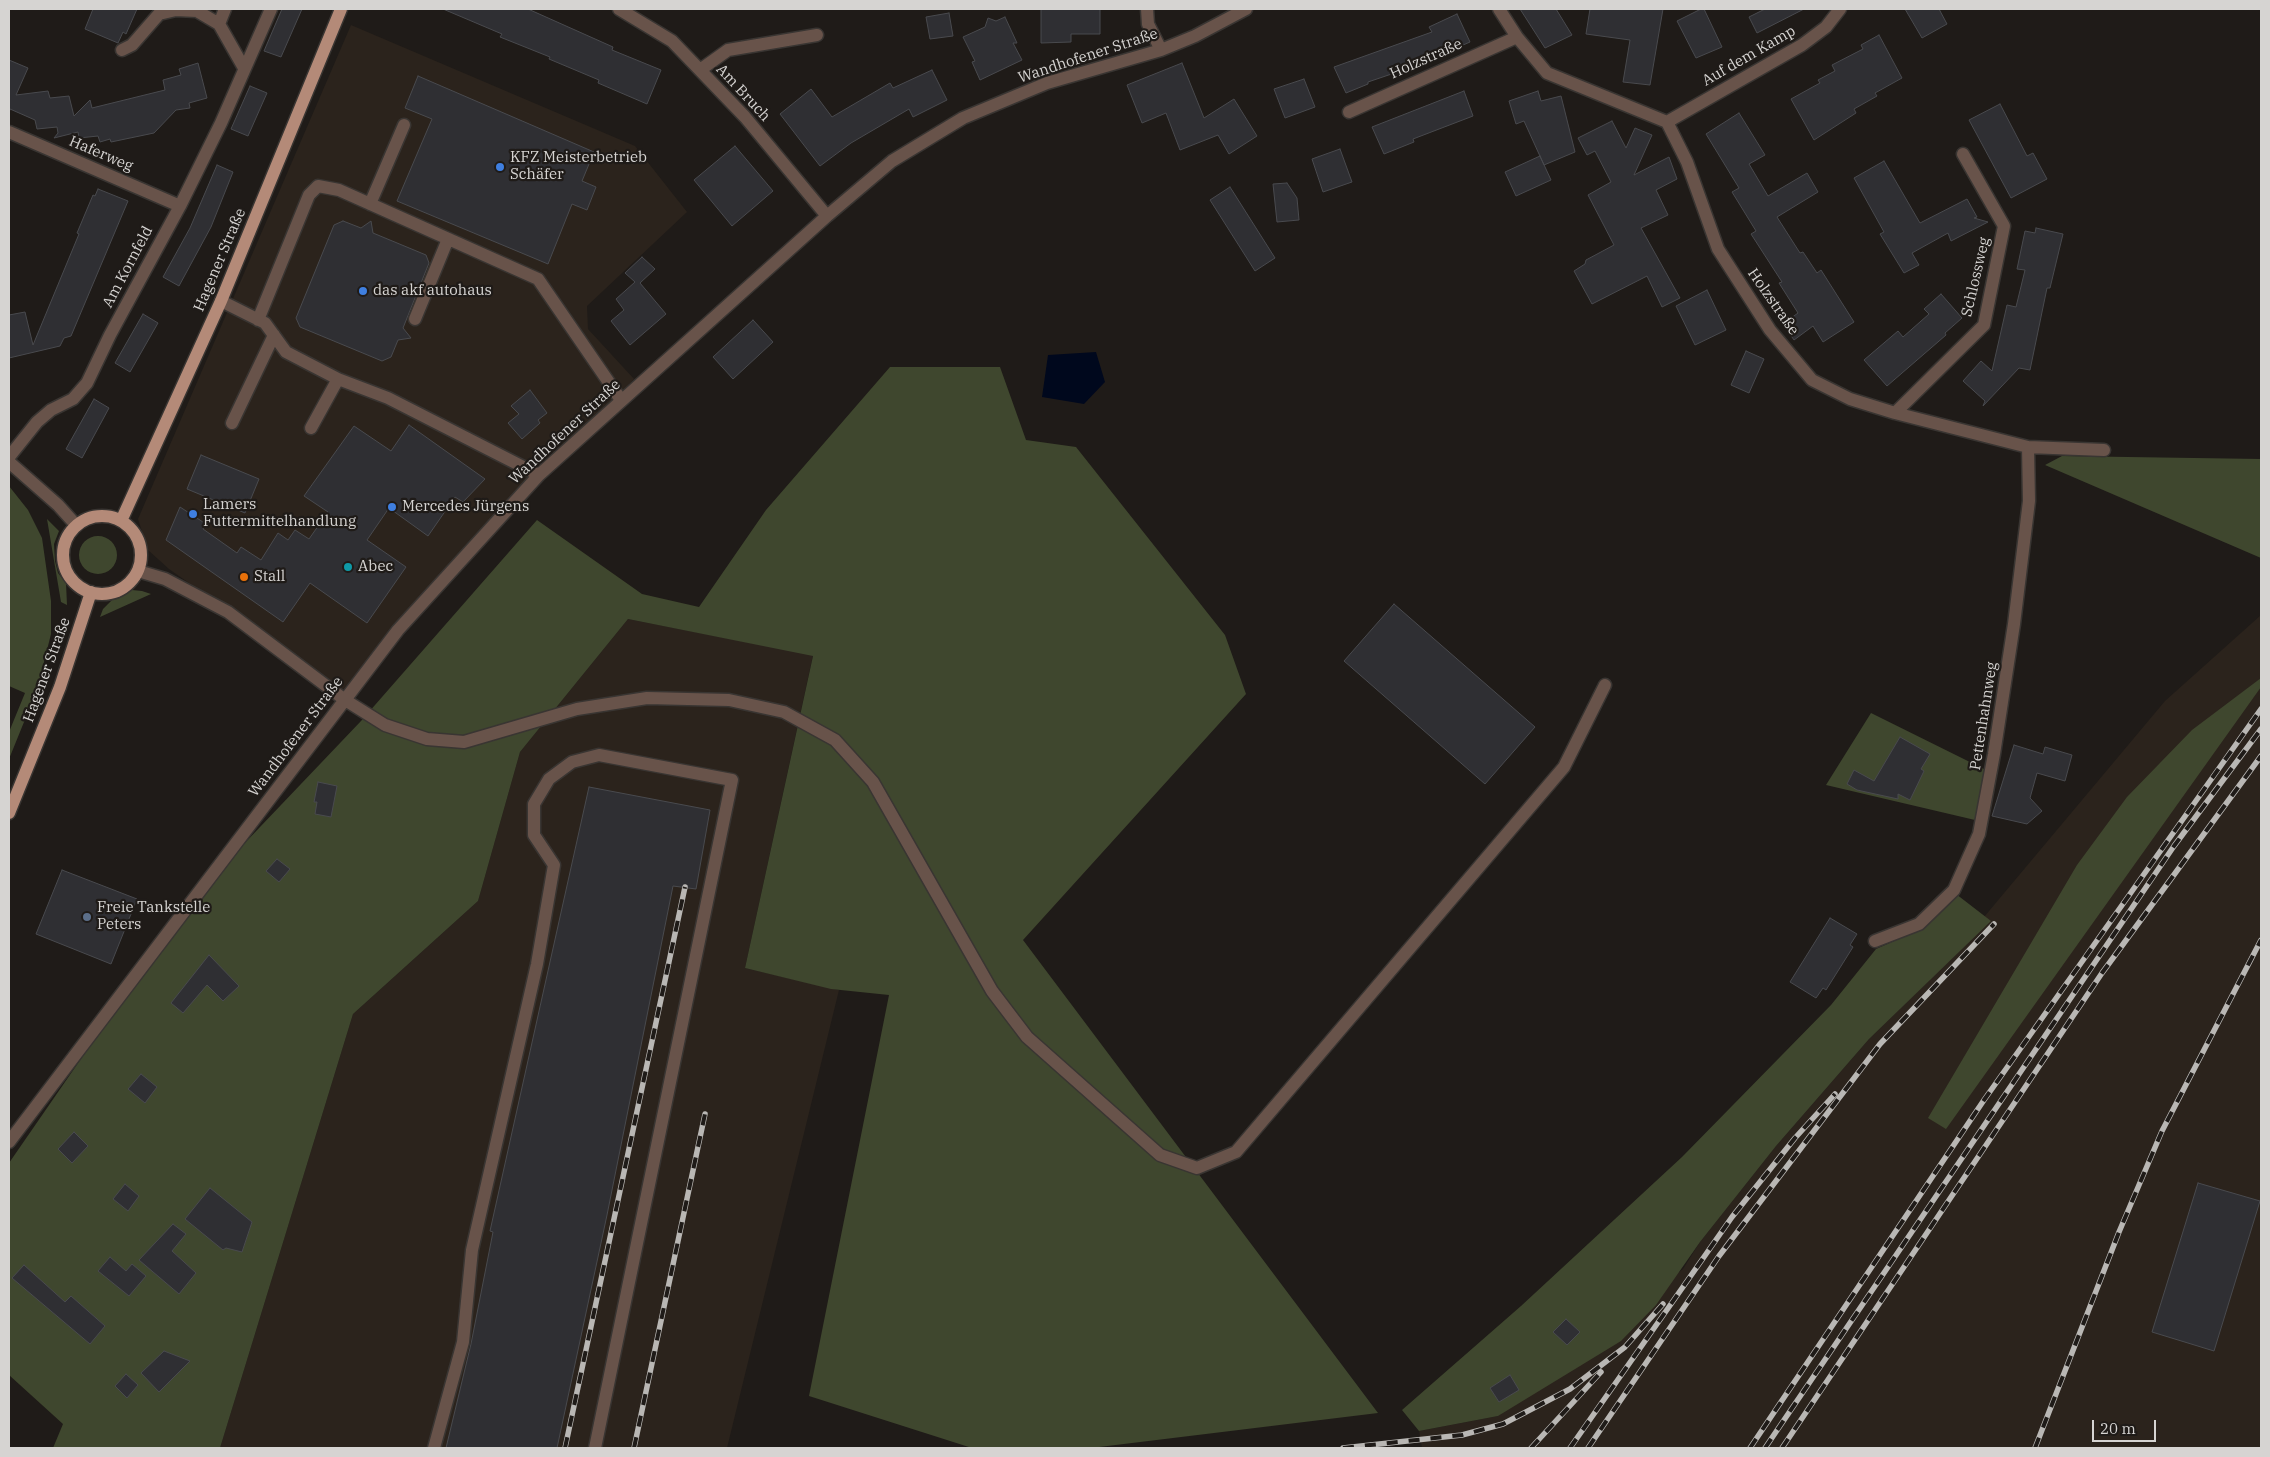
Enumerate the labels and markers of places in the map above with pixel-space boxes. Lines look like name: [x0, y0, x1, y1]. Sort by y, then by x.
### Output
place label: KFZ Meisterbetrieb Schäfer: [510, 149, 647, 184]
marker: KFZ Meisterbetrieb Schäfer: [494, 161, 506, 173]
place label: das akf autohaus: [373, 282, 492, 300]
marker: das akf autohaus: [357, 285, 369, 297]
place label: Lamers Futtermittelhandlung: [203, 496, 356, 531]
place label: Mercedes Jürgens: [402, 498, 529, 516]
marker: Mercedes Jürgens: [386, 501, 398, 513]
marker: Lamers Futtermittelhandlung: [187, 508, 199, 520]
place label: Abec: [358, 558, 393, 576]
marker: Abec: [342, 561, 354, 573]
place label: Stall: [254, 568, 285, 586]
marker: Stall: [238, 571, 250, 583]
place label: Freie Tankstelle Peters: [97, 899, 210, 934]
marker: Freie Tankstelle Peters: [81, 911, 93, 923]

